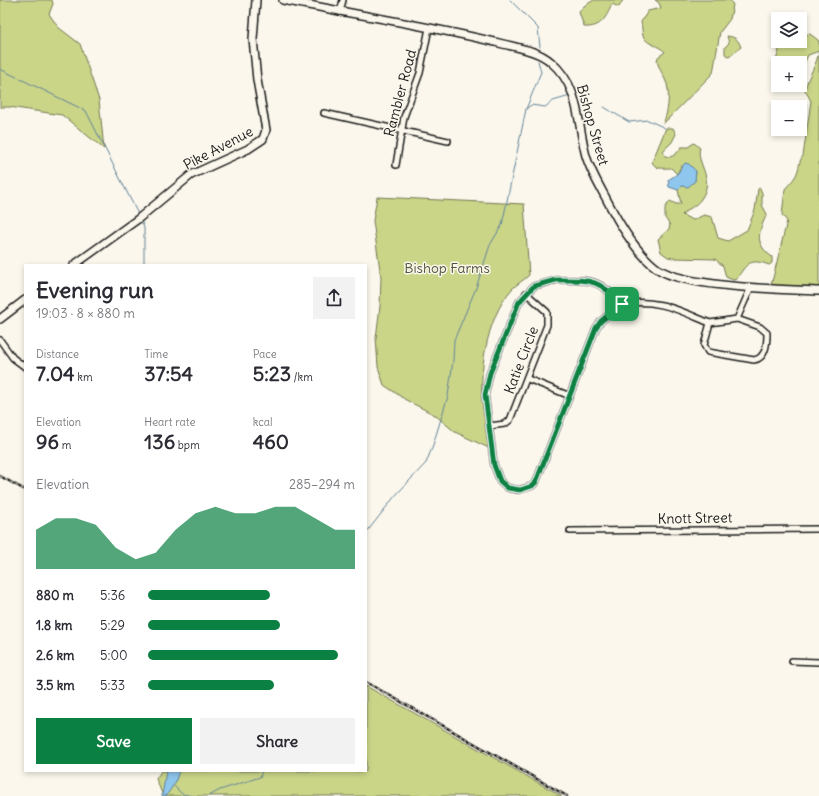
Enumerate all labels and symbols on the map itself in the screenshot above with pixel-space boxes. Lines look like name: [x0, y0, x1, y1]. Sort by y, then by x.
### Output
street label: Rambler Road: [380, 47, 420, 139]
street label: Bishop Street: [573, 82, 613, 168]
street label: Pike Avenue: [180, 122, 256, 174]
park label: Bishop Farms: [404, 259, 490, 277]
pin: [605, 287, 639, 321]
street label: Katie Circle: [500, 324, 542, 396]
street label: Knott Street: [658, 508, 733, 528]

